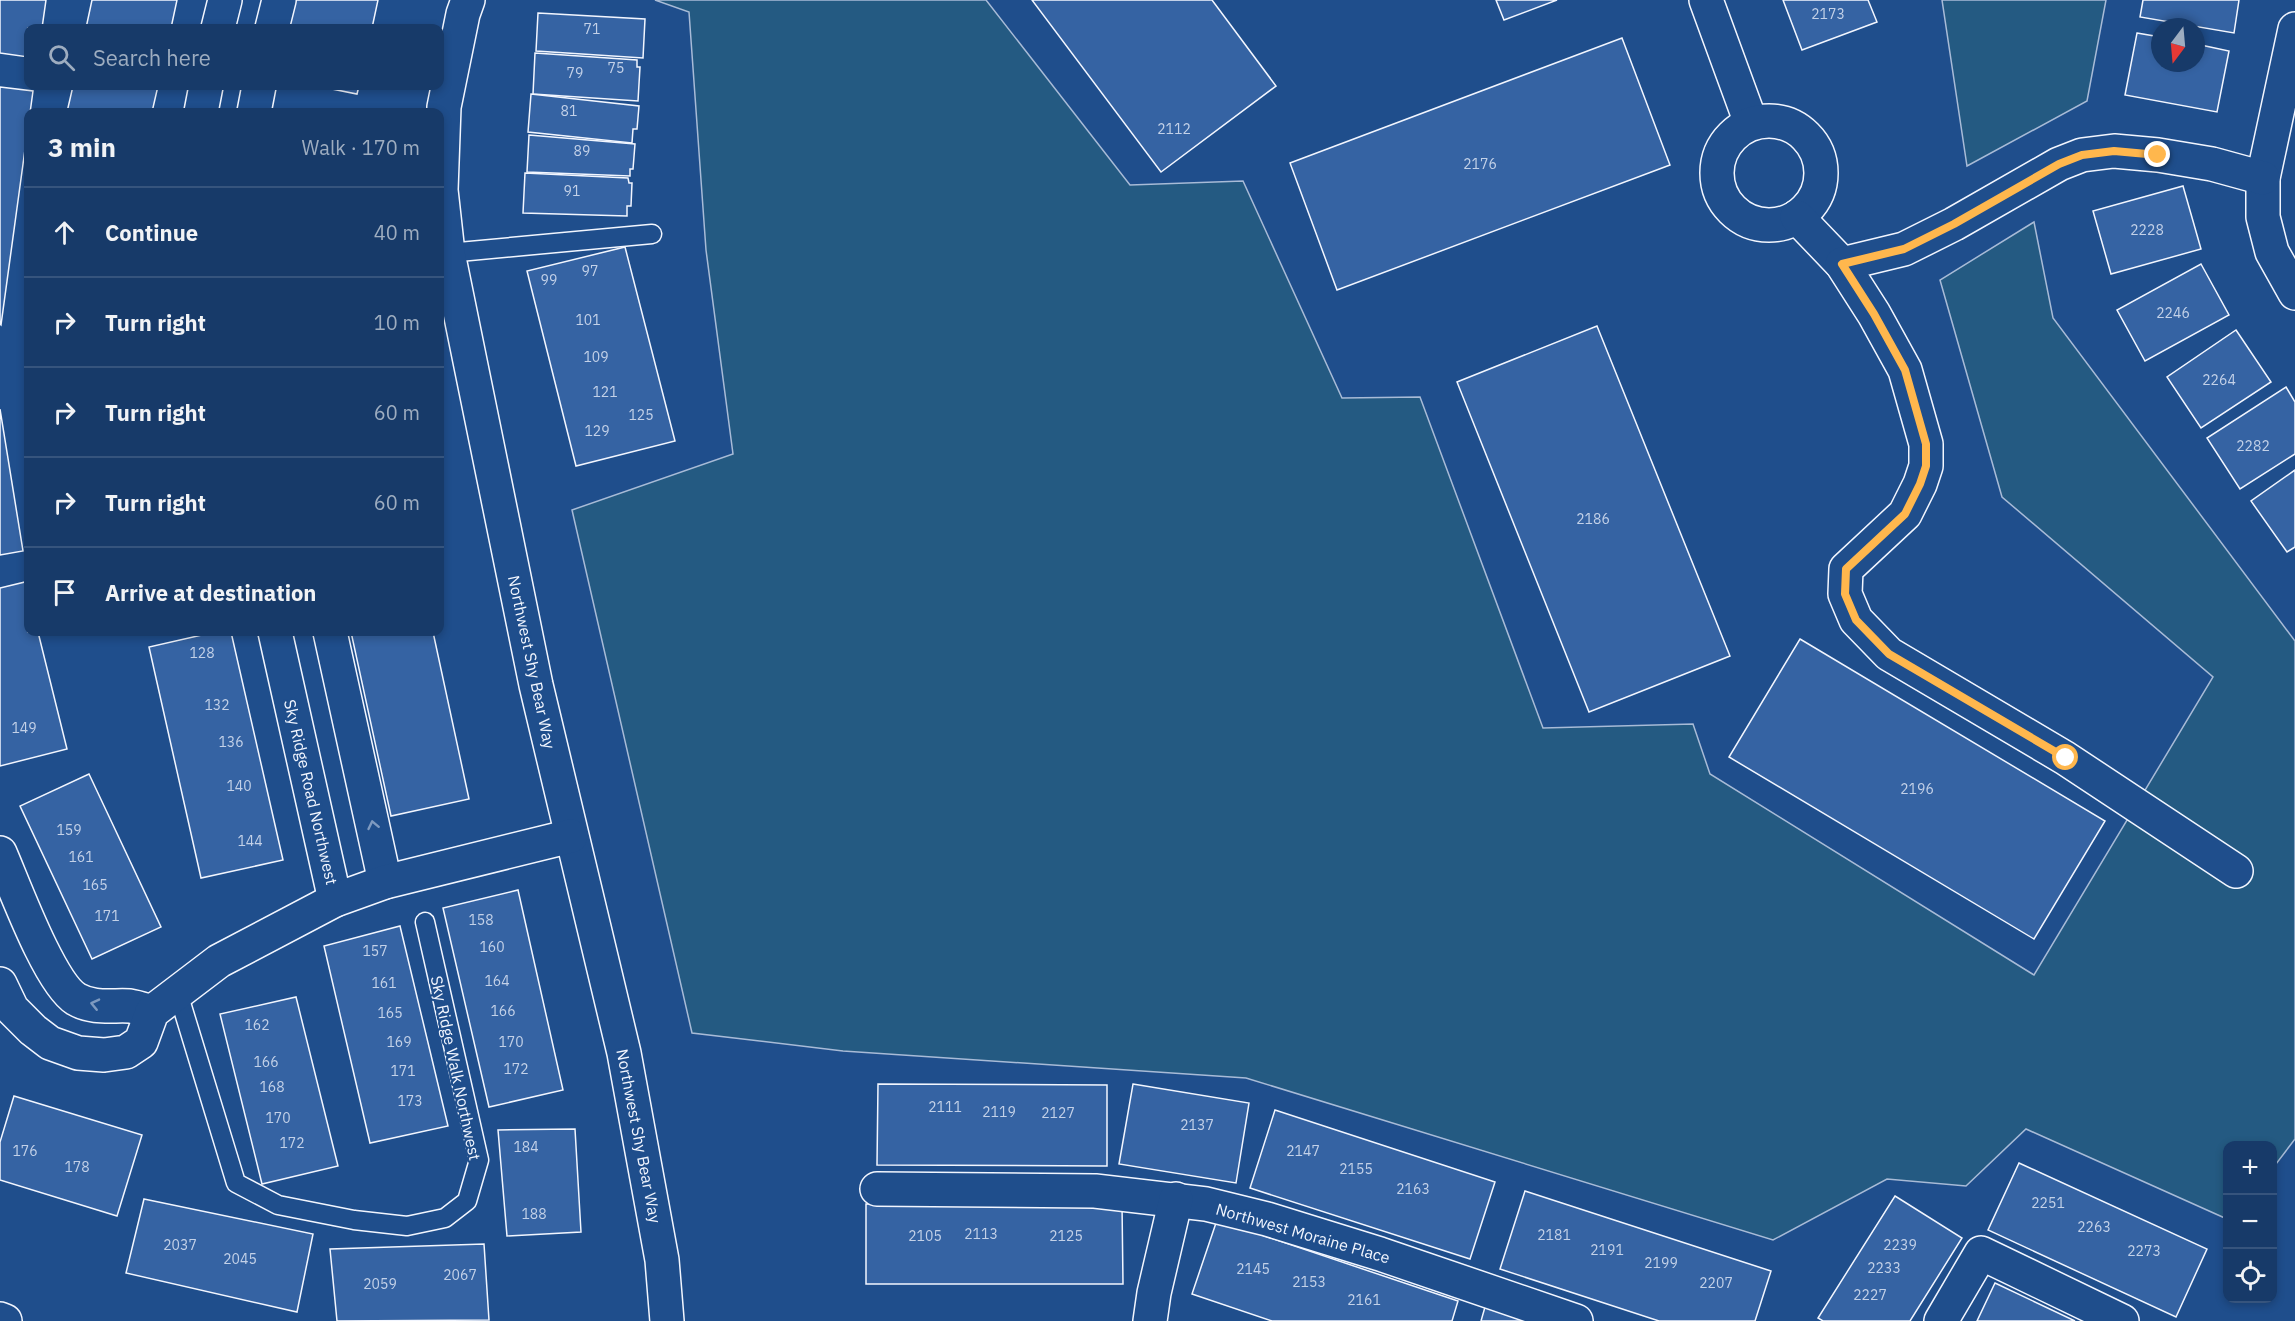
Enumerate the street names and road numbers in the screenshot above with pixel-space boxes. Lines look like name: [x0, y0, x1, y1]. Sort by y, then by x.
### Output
street label: Northwest Shy Bear Way: [504, 573, 560, 751]
street label: Sky Ridge Road Northwest: [280, 697, 342, 887]
street label: Sky Ridge Walk Northwest: [427, 974, 485, 1162]
street label: Northwest Shy Bear Way: [612, 1047, 666, 1225]
street label: Northwest Moraine Place: [1214, 1199, 1393, 1268]

